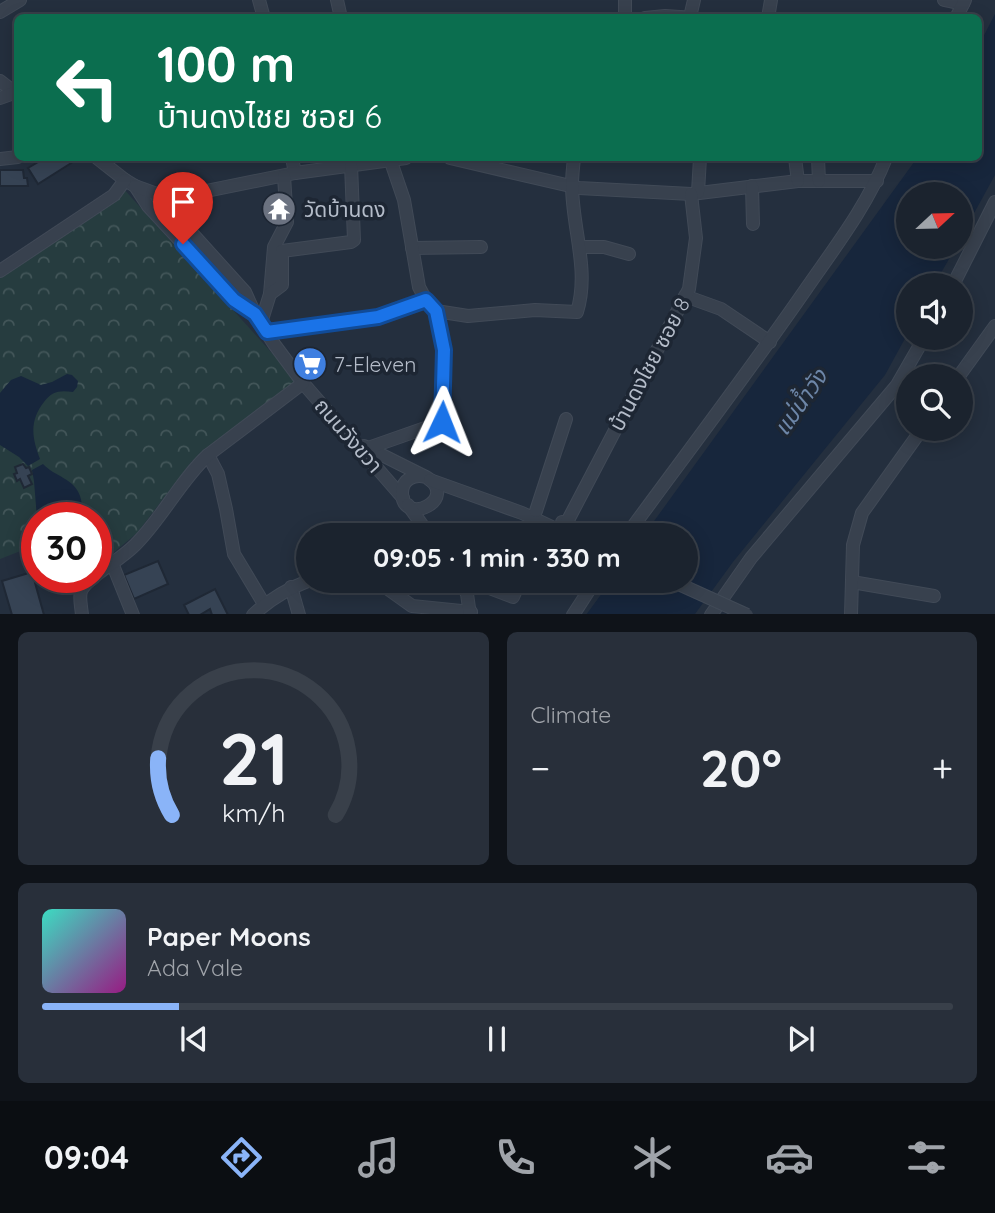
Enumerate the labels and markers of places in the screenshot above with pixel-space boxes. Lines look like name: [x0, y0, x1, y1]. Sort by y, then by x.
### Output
pin: [153, 172, 213, 244]
temple icon: วัดบ้านดง: [260, 190, 298, 228]
place label: วัดบ้านดง: [304, 196, 386, 222]
supermarket icon: 7-Eleven: [291, 345, 329, 383]
place label: 7-Eleven: [334, 351, 416, 377]

